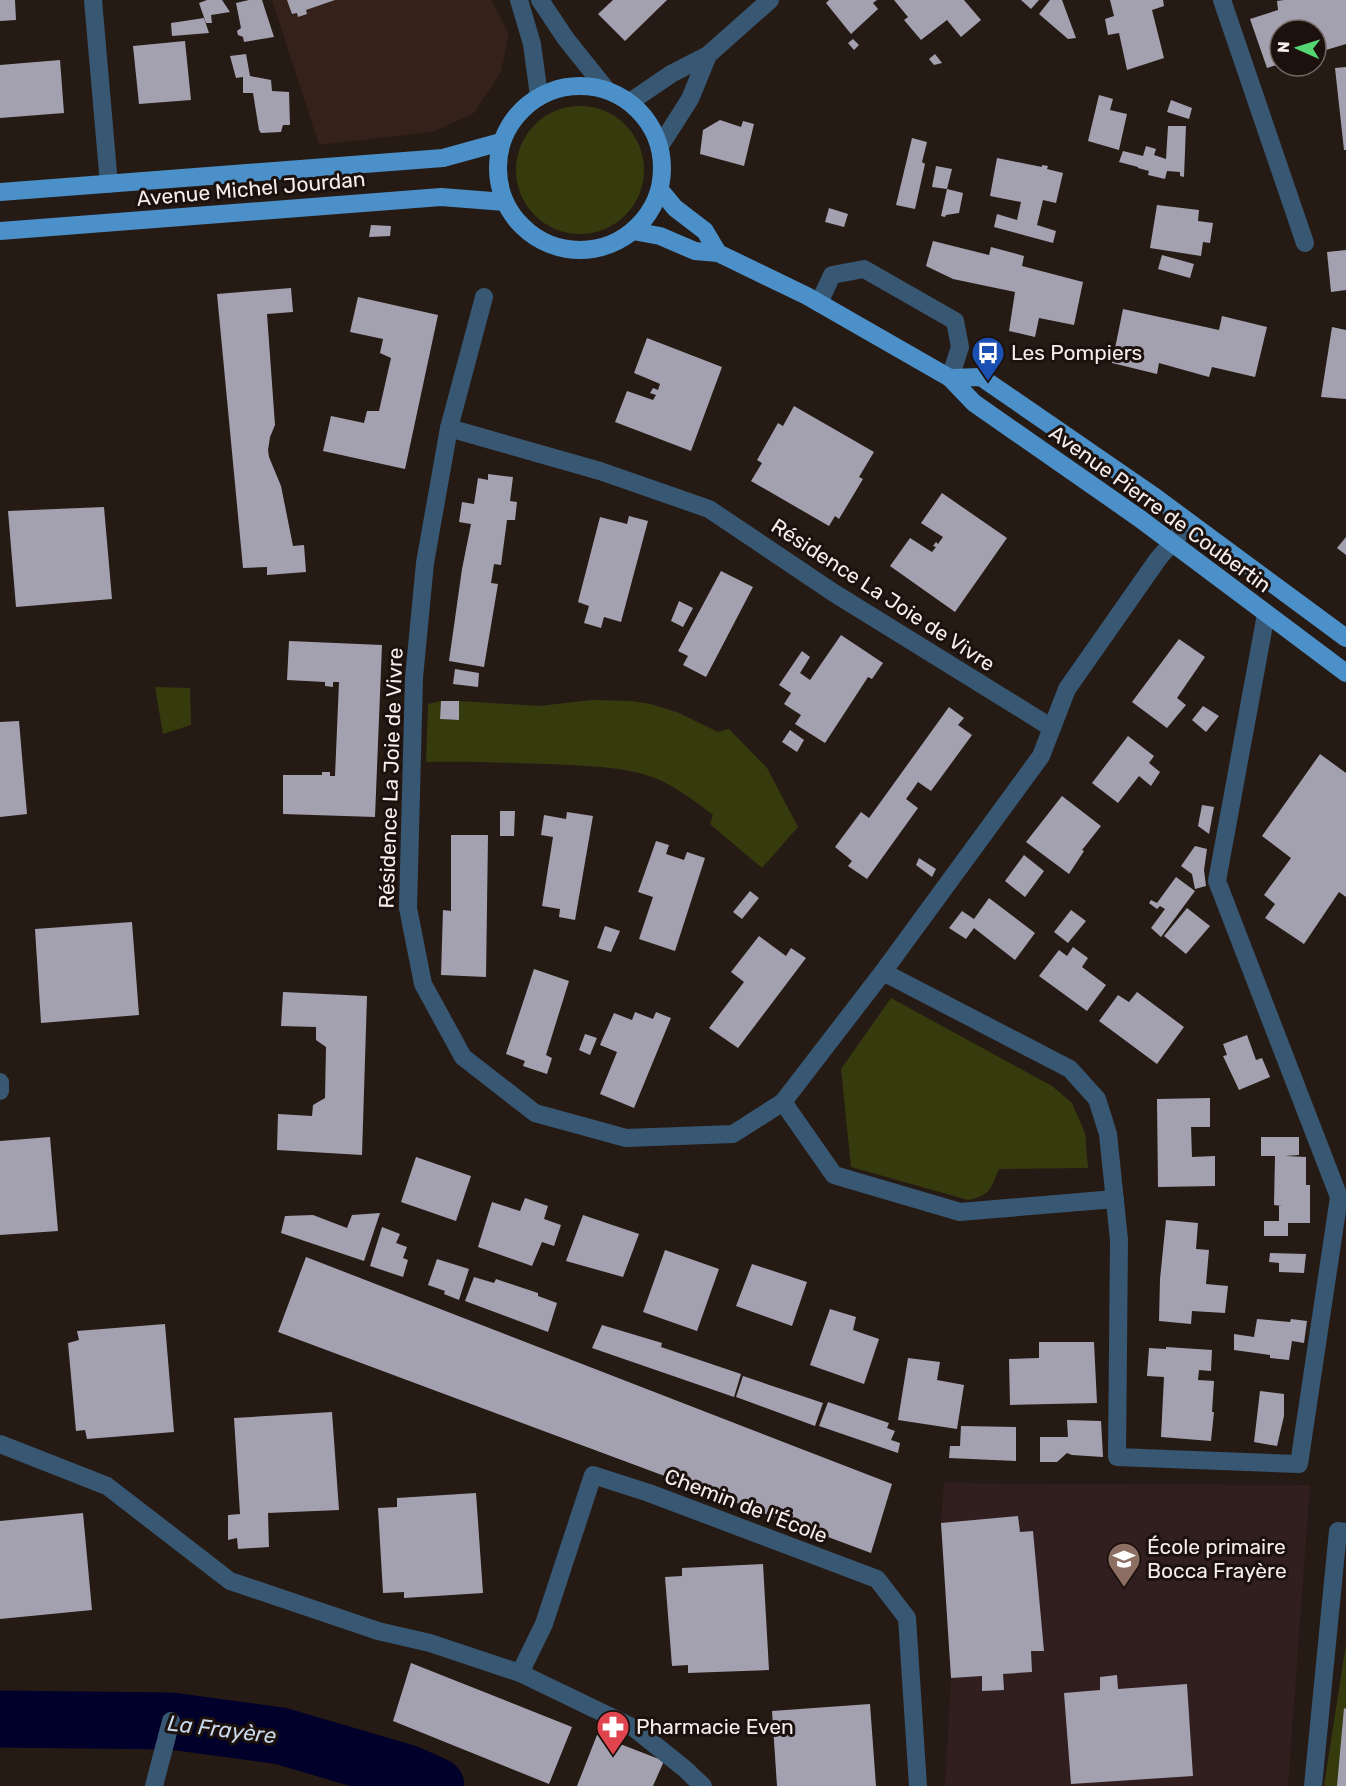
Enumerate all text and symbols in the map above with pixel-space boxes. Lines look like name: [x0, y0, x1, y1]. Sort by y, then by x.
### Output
north arrow: [1268, 18, 1328, 78]
text: N: [1274, 41, 1293, 53]
street label: Avenue Michel Jourdan: [136, 166, 366, 211]
bus stop icon: Les Pompiers: [970, 335, 1006, 382]
place label: Les Pompiers: [1011, 340, 1142, 365]
street label: Avenue Pierre de Coubertin: [1045, 420, 1276, 597]
street label: Résidence La Joie de Vivre: [767, 513, 1000, 676]
street label: Résidence La Joie de Vivre: [373, 647, 408, 909]
street label: Chemin de l'École: [661, 1463, 831, 1548]
place label: École primaire Bocca Frayère: [1147, 1534, 1287, 1583]
school or university icon: École primaire Bocca Frayère: [1106, 1541, 1142, 1588]
water label: La Frayère: [166, 1709, 278, 1750]
pharmacy icon: Pharmacie Even: [595, 1709, 631, 1756]
place label: Pharmacie Even: [636, 1714, 794, 1739]

